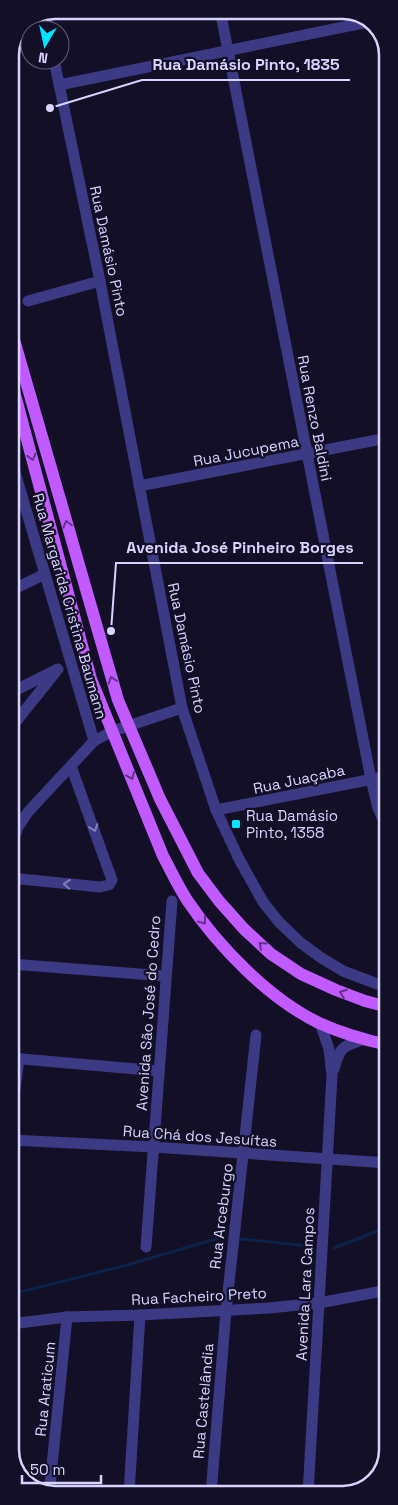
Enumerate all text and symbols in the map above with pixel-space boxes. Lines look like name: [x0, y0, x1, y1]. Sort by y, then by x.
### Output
north arrow: [20, 20, 70, 70]
text: N: [37, 48, 49, 67]
callout: Rua Damásio Pinto, 1835: [142, 49, 350, 80]
text: Rua Damásio Pinto, 1835: [152, 54, 340, 75]
street label: Rua Damásio Pinto: [86, 184, 132, 318]
street label: Rua Renzo Baldini: [293, 353, 337, 483]
street label: Rua Jucupema: [192, 431, 301, 471]
one-way arrow: [26, 453, 37, 462]
street label: Rua Margarida Cristina Baumann: [29, 491, 111, 721]
one-way arrow: [62, 520, 72, 528]
callout: Avenida José Pinheiro Borges: [116, 532, 363, 563]
text: Avenida José Pinheiro Borges: [126, 537, 354, 558]
street label: Rua Damásio Pinto: [164, 581, 210, 715]
one-way arrow: [108, 676, 118, 684]
street label: Rua Juaçaba: [251, 760, 347, 798]
one-way arrow: [124, 771, 135, 780]
place label: Rua Damásio Pinto, 1358: [246, 806, 338, 842]
marker: Rua Damásio Pinto, 1358: [230, 818, 242, 830]
one-way arrow: [88, 823, 98, 832]
one-way arrow: [63, 879, 71, 890]
street label: Avenida São José do Cedro: [132, 915, 164, 1111]
one-way arrow: [197, 915, 205, 924]
one-way arrow: [258, 942, 267, 951]
one-way arrow: [340, 989, 348, 999]
street label: Rua Chá dos Jesuítas: [122, 1121, 278, 1151]
street label: Rua Arceburgo: [205, 1162, 237, 1270]
street label: Avenida Lara Campos: [291, 1207, 319, 1361]
street label: Rua Facheiro Preto: [131, 1283, 267, 1309]
street label: Rua Araticum: [31, 1340, 59, 1438]
street label: Rua Castelândia: [188, 1342, 218, 1460]
scale bar: [22, 1452, 101, 1484]
text: 50 m: [30, 1460, 65, 1479]

